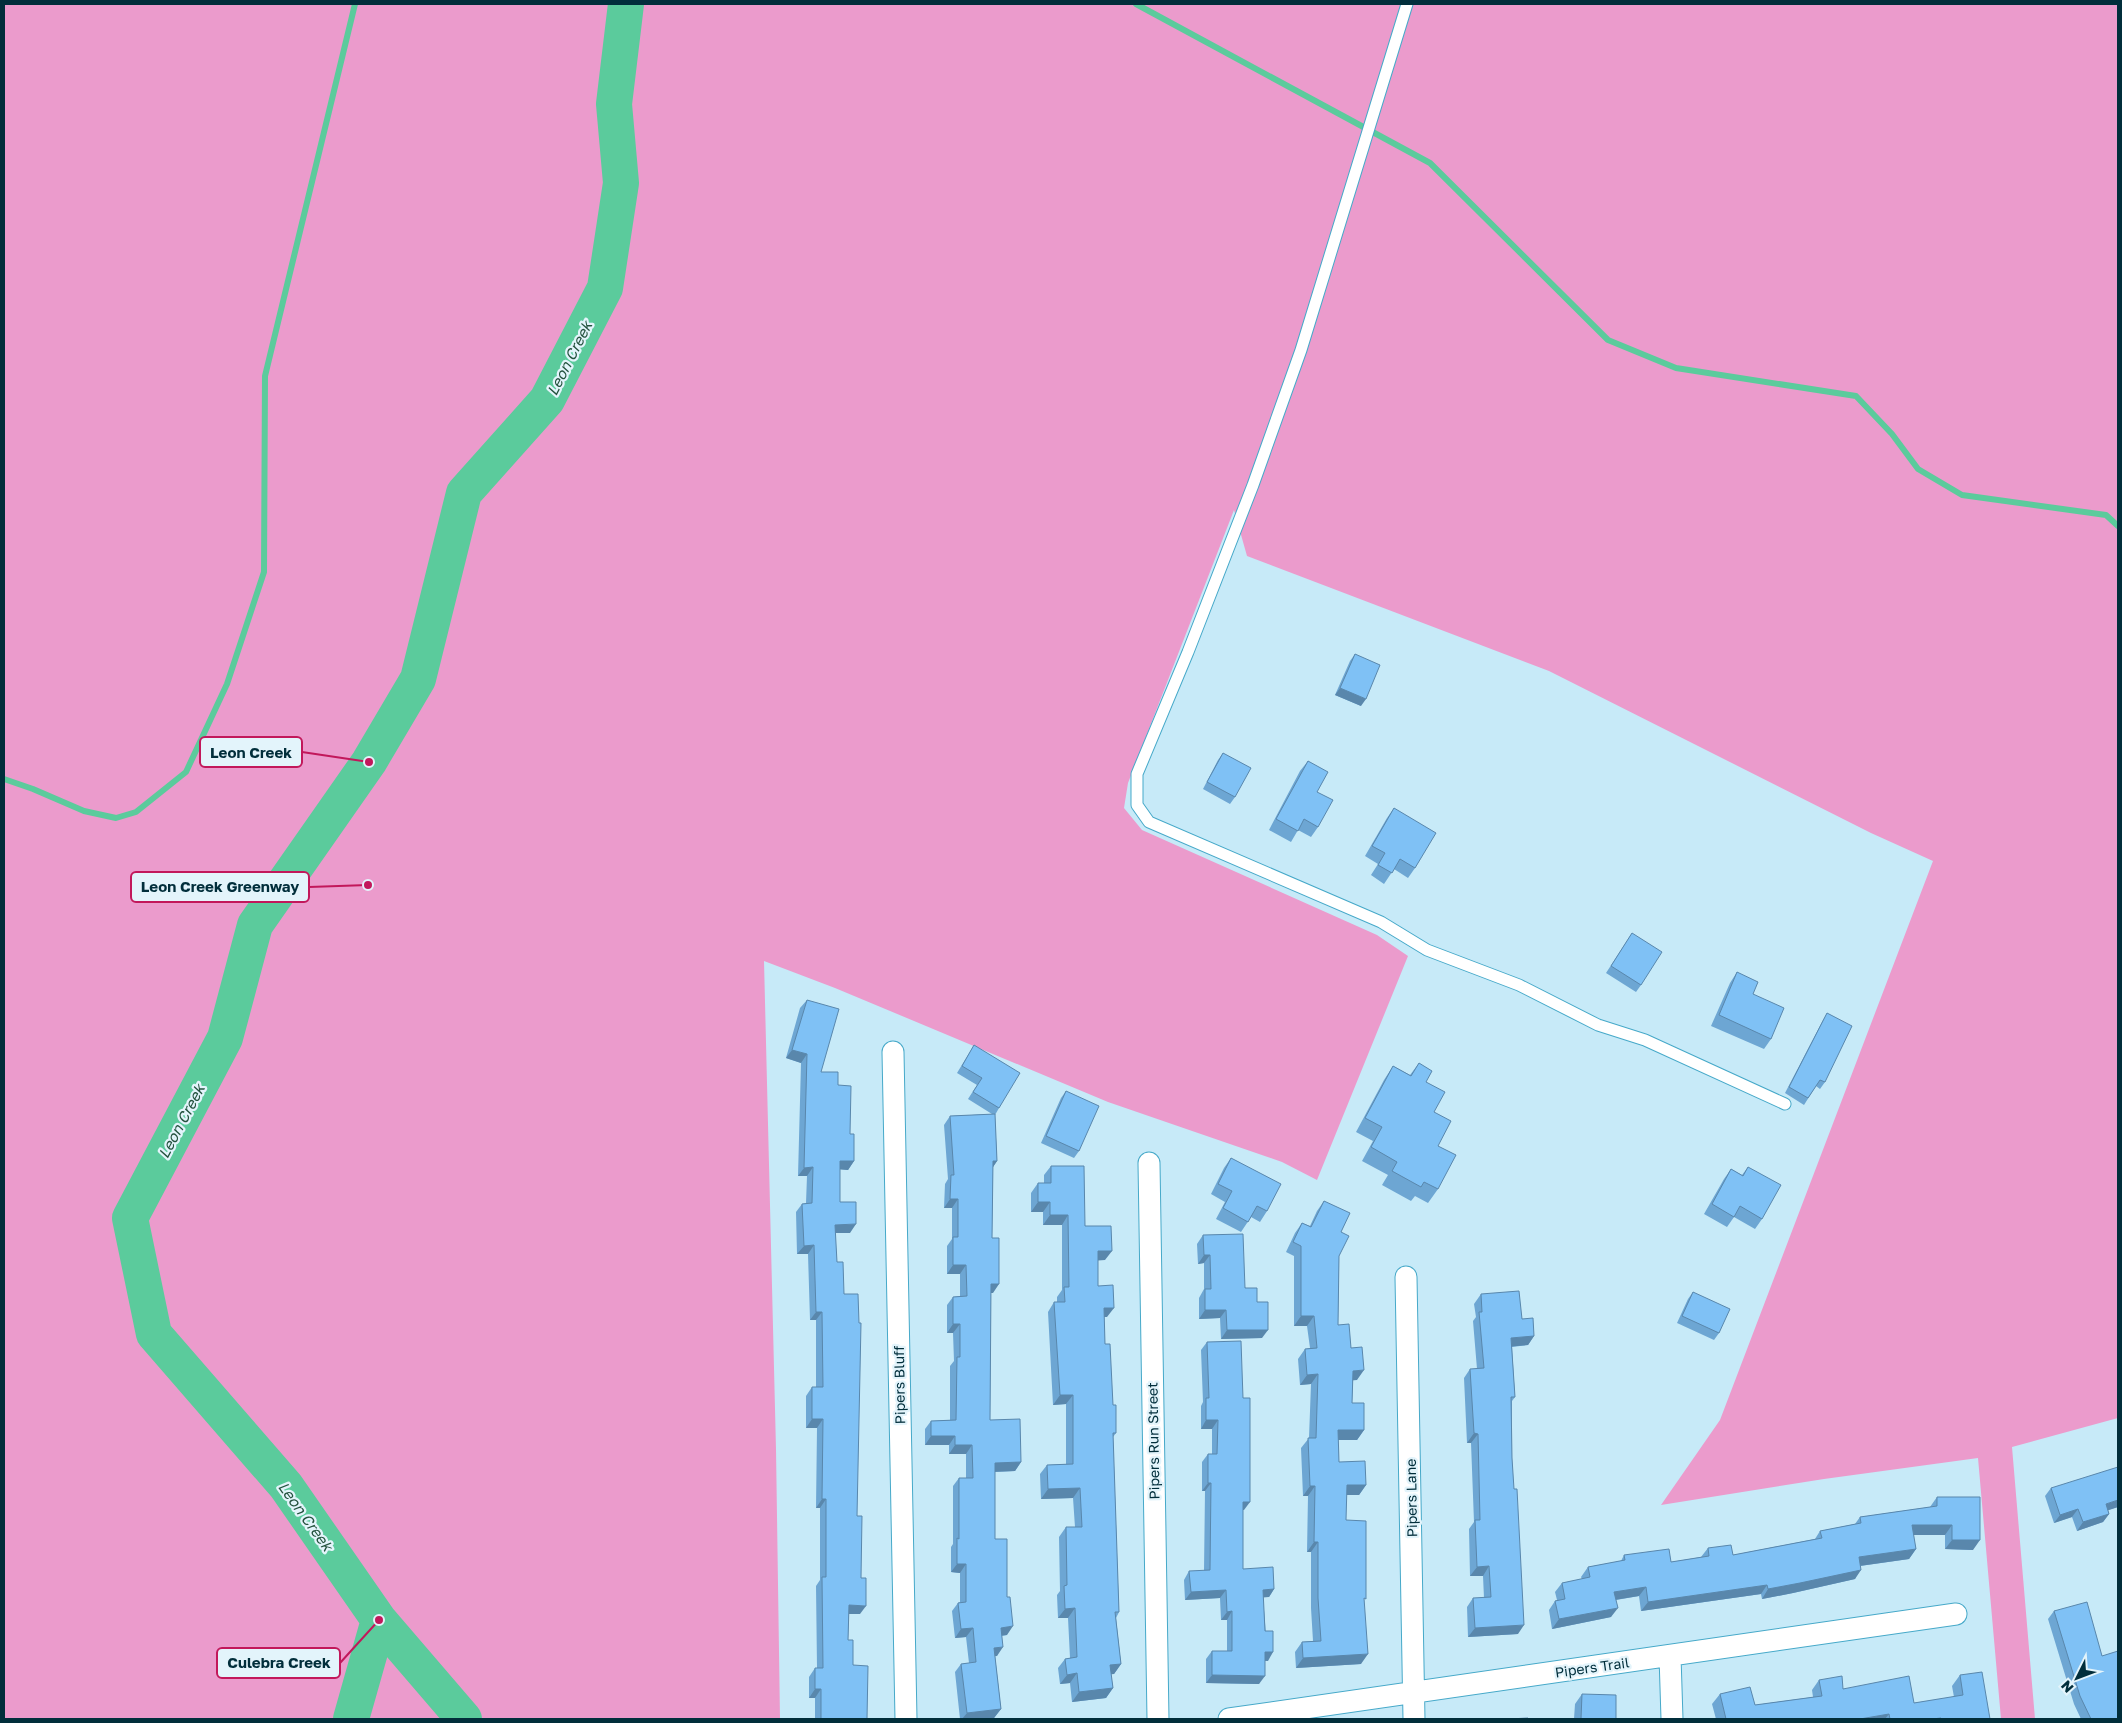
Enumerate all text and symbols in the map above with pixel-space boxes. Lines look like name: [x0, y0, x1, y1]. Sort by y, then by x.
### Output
water label: Leon Creek: [543, 317, 596, 398]
callout: Leon Creek: [200, 737, 302, 767]
text: Leon Creek: [210, 743, 292, 761]
callout: Leon Creek Greenway: [131, 872, 309, 902]
text: Leon Creek Greenway: [141, 877, 299, 895]
water label: Leon Creek: [154, 1080, 209, 1161]
street label: Pipers Bluff: [890, 1345, 908, 1425]
street label: Pipers Run Street: [1143, 1382, 1163, 1500]
street label: Pipers Lane: [1402, 1458, 1420, 1538]
water label: Leon Creek: [275, 1478, 338, 1555]
callout: Culebra Creek: [217, 1648, 340, 1678]
text: Culebra Creek: [227, 1653, 331, 1671]
street label: Pipers Trail: [1554, 1653, 1630, 1681]
north arrow: [2052, 1653, 2102, 1703]
text: N: [2057, 1677, 2077, 1697]

